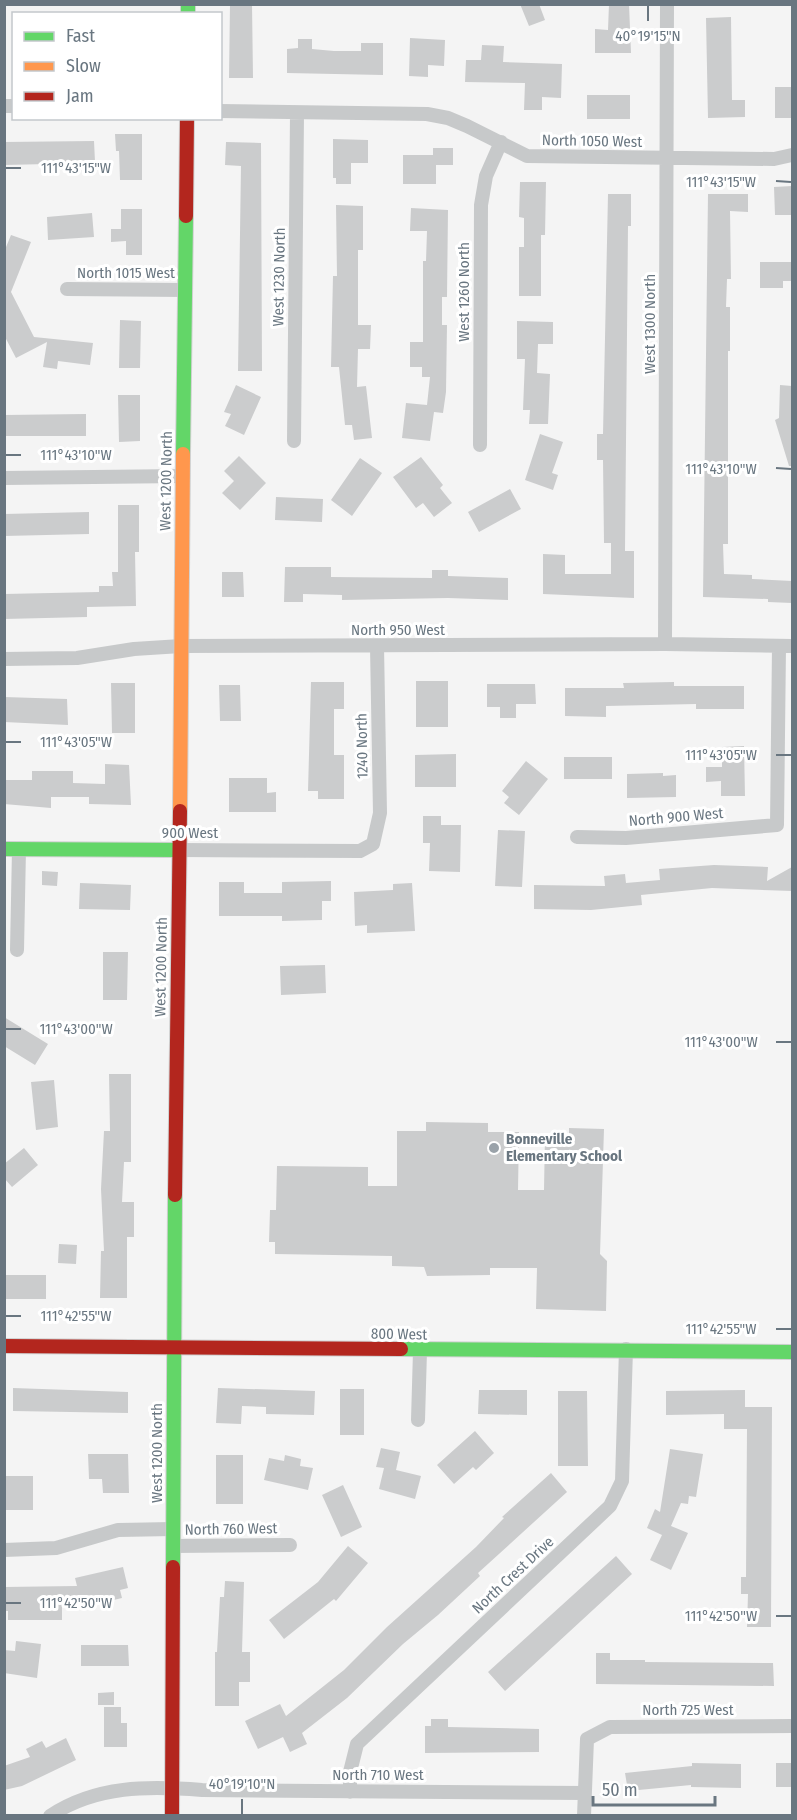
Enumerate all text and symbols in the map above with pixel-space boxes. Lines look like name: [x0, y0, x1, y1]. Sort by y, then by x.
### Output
legend: [12, 12, 222, 120]
text: Fast: [66, 25, 95, 47]
text: 40°19'15"N: [615, 27, 681, 45]
text: Slow: [66, 55, 101, 77]
text: Jam: [66, 85, 94, 107]
street label: North 1050 West: [542, 131, 642, 151]
text: 111°43'15"W: [41, 159, 111, 177]
text: 111°43'15"W: [686, 173, 756, 191]
street label: West 1230 North: [269, 227, 289, 327]
street label: West 1260 North: [455, 242, 473, 342]
street label: North 1015 West: [77, 264, 175, 282]
street label: West 1300 North: [641, 274, 659, 374]
street label: West 1200 North: [156, 431, 176, 531]
text: 111°43'10"W: [40, 446, 112, 464]
text: 111°43'10"W: [685, 460, 757, 478]
street label: North 950 West: [351, 621, 445, 639]
street label: 1240 North: [352, 713, 372, 779]
text: 111°43'05"W: [40, 733, 112, 751]
text: 111°43'05"W: [685, 746, 757, 764]
street label: North 900 West: [628, 804, 724, 830]
street label: 900 West: [162, 824, 218, 842]
street label: West 1200 North: [151, 917, 171, 1017]
text: 111°43'00"W: [39, 1020, 113, 1038]
text: 111°43'00"W: [684, 1033, 758, 1051]
place label: Bonneville Elementary School: [506, 1130, 623, 1165]
marker: Bonneville Elementary School: [487, 1141, 501, 1155]
text: 111°42'55"W: [40, 1307, 112, 1325]
text: 111°42'55"W: [685, 1320, 757, 1338]
street label: 800 West: [371, 1325, 427, 1343]
street label: West 1200 North: [148, 1403, 166, 1503]
street label: North 760 West: [184, 1519, 278, 1539]
street label: North Crest Drive: [469, 1533, 557, 1617]
text: 111°42'50"W: [40, 1594, 112, 1612]
text: 111°42'50"W: [685, 1607, 757, 1625]
street label: North 725 West: [642, 1701, 734, 1719]
street label: North 710 West: [332, 1766, 424, 1784]
scale bar: [593, 1769, 714, 1807]
text: 40°19'10"N: [209, 1775, 275, 1793]
text: 50 m: [602, 1779, 638, 1801]

